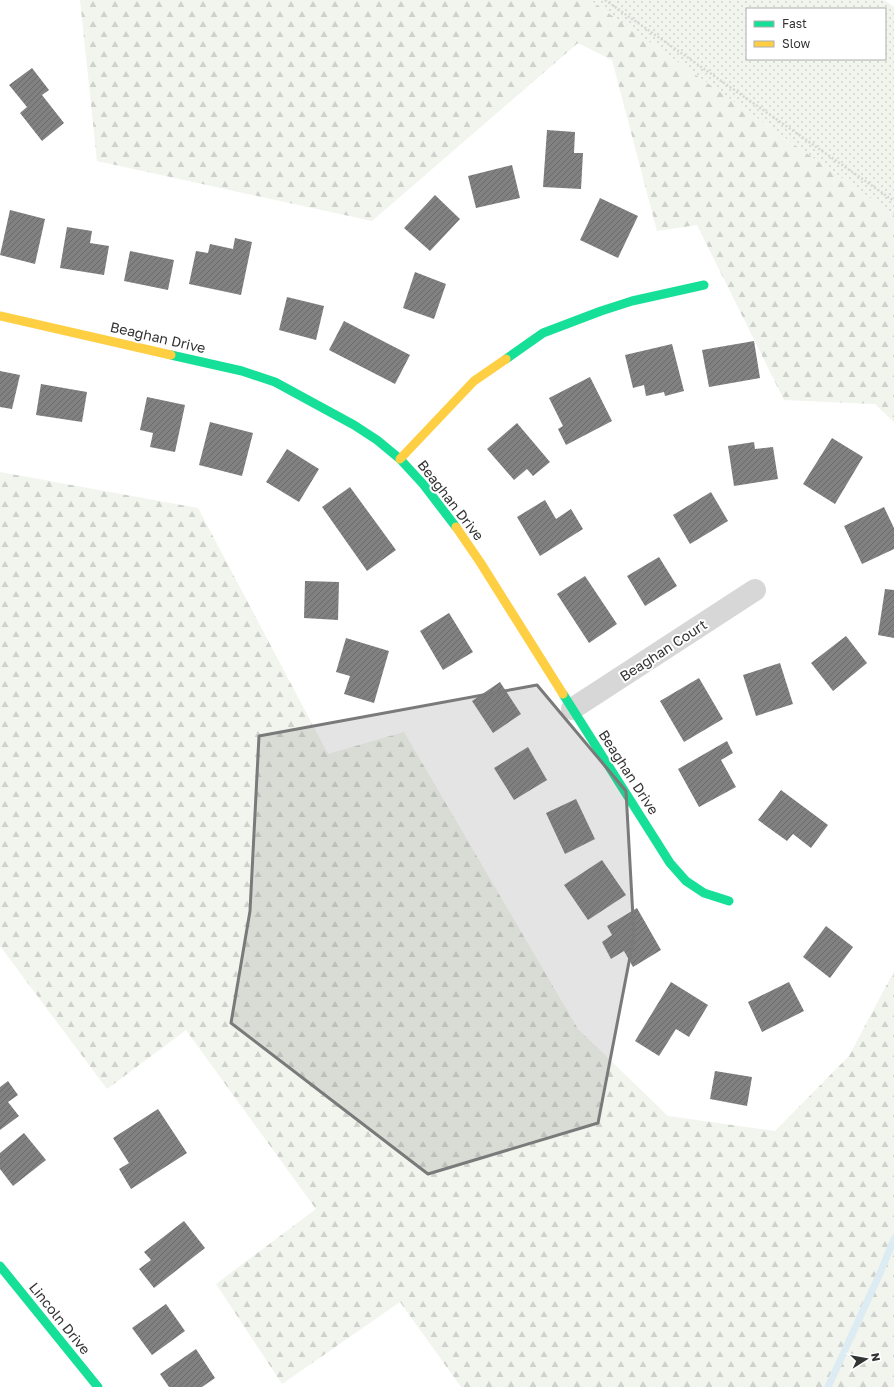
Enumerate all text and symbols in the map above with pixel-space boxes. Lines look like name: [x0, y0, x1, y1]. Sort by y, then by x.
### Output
legend: [746, 8, 886, 60]
text: Fast: [782, 16, 807, 31]
text: Slow: [782, 36, 810, 51]
street label: Beaghan Drive: [109, 318, 207, 356]
street label: Beaghan Drive: [414, 456, 488, 544]
street label: Beaghan Court: [616, 616, 710, 684]
street label: Beaghan Drive: [595, 727, 663, 817]
street label: Lincoln Drive: [26, 1279, 94, 1357]
north arrow: [846, 1339, 886, 1379]
text: N: [869, 1352, 883, 1362]

